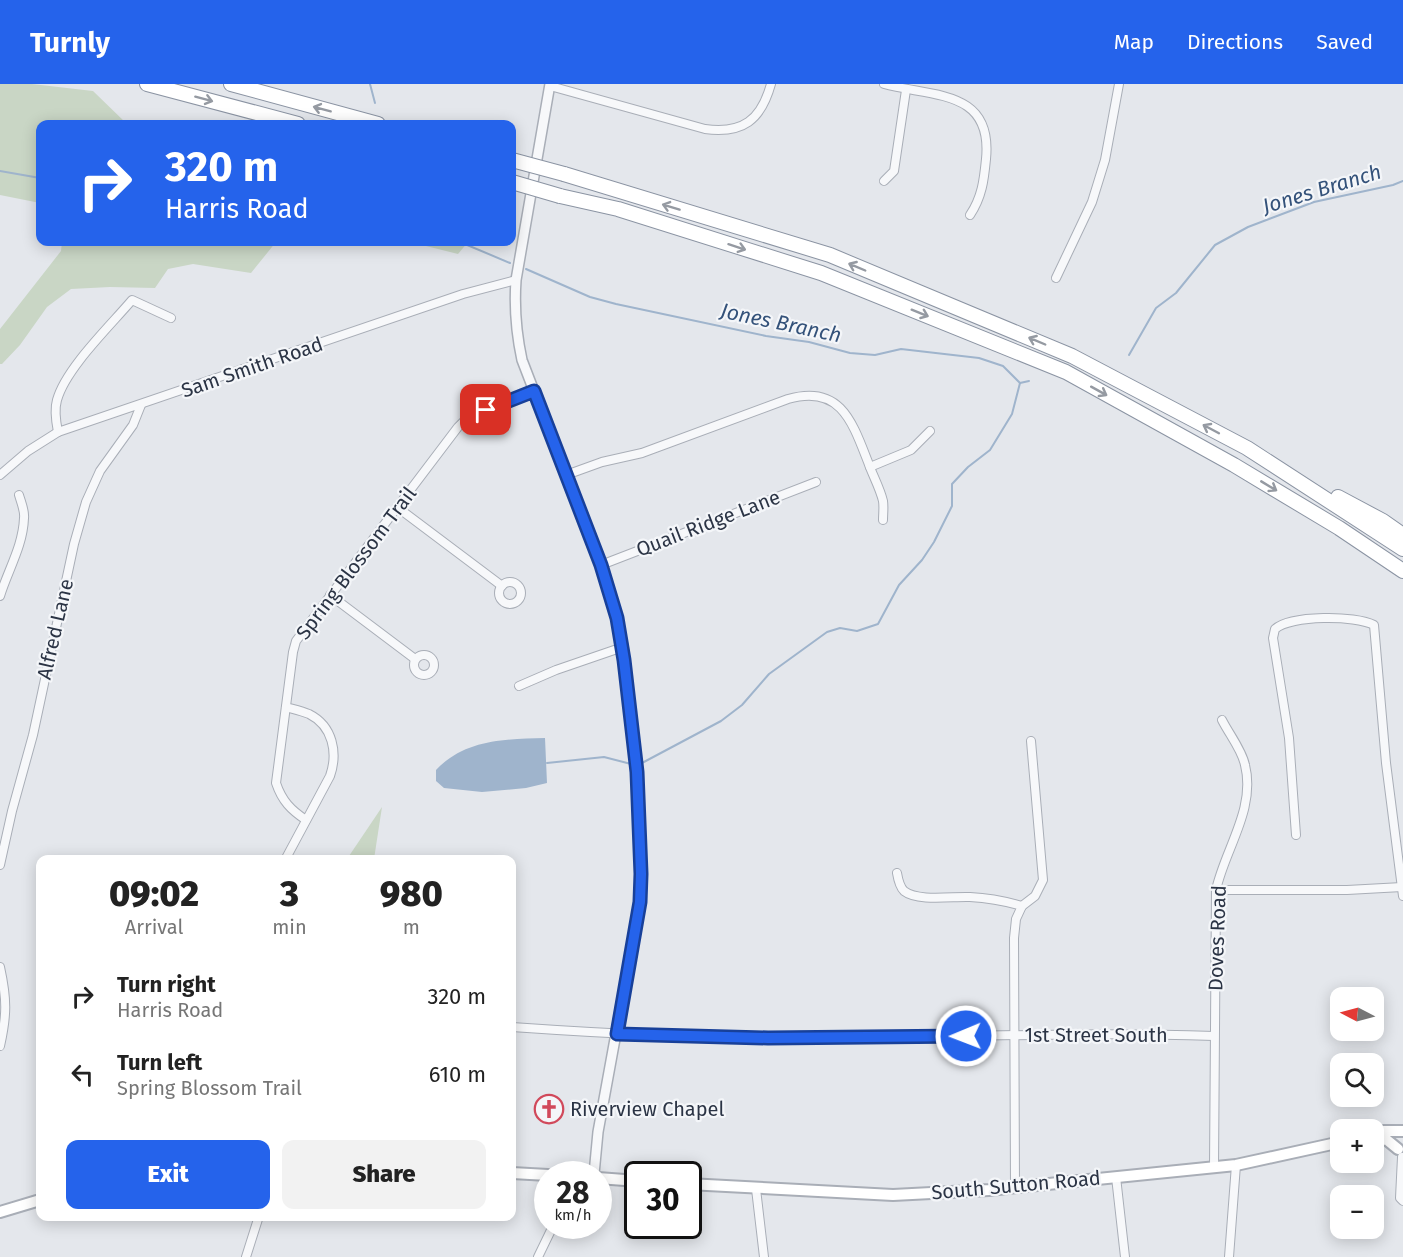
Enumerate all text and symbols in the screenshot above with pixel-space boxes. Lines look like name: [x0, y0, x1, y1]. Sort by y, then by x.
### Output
text: Turnly: [30, 26, 110, 59]
text: Map: [1114, 29, 1154, 55]
text: Directions: [1187, 29, 1283, 55]
text: Saved: [1316, 29, 1373, 55]
one-way arrow: [194, 94, 213, 105]
one-way arrow: [313, 103, 332, 114]
text: 320 m: [165, 142, 278, 192]
icon: right: [66, 144, 144, 222]
water label: Jones Branch: [1258, 159, 1385, 220]
text: Harris Road: [165, 193, 309, 225]
one-way arrow: [662, 201, 681, 212]
one-way arrow: [727, 242, 746, 253]
one-way arrow: [848, 261, 867, 272]
water label: Jones Branch: [717, 297, 844, 348]
one-way arrow: [910, 308, 929, 319]
street label: Sam Smith Road: [178, 332, 326, 402]
one-way arrow: [1028, 335, 1046, 346]
pin: [460, 384, 511, 435]
one-way arrow: [1089, 386, 1107, 397]
icon: arrive: [469, 393, 502, 426]
one-way arrow: [1203, 423, 1220, 435]
one-way arrow: [1260, 480, 1277, 492]
street label: Spring Blossom Trail: [291, 482, 421, 644]
street label: Quail Ridge Lane: [633, 484, 783, 562]
street label: Alfred Lane: [32, 576, 78, 682]
text: 09:02: [109, 872, 199, 916]
text: 3: [280, 872, 299, 916]
text: 980: [380, 872, 443, 916]
street label: Doves Road: [1203, 885, 1231, 991]
text: Arrival: [125, 915, 183, 939]
text: min: [272, 915, 307, 939]
text: m: [403, 915, 420, 939]
text: Turn right: [117, 971, 216, 998]
icon: right: [66, 980, 99, 1013]
text: 320 m: [427, 983, 486, 1010]
north arrow: [1330, 987, 1384, 1041]
map controls: [1330, 987, 1384, 1239]
text: Harris Road: [117, 998, 223, 1022]
position arrow: [934, 1004, 998, 1068]
street label: 1st Street South: [1024, 1023, 1168, 1047]
text: Turn left: [117, 1049, 202, 1076]
button: search: [1330, 1053, 1384, 1107]
icon: left: [66, 1058, 99, 1091]
text: 610 m: [429, 1061, 486, 1088]
text: Spring Blossom Trail: [117, 1076, 302, 1100]
church icon: Riverview Chapel: [533, 1093, 565, 1125]
place label: Riverview Chapel: [570, 1097, 725, 1121]
button: +: [1330, 1119, 1384, 1173]
button: Exit: [66, 1140, 270, 1209]
button: Share: [282, 1140, 486, 1209]
speed limit sign: 30: [624, 1161, 702, 1239]
street label: South Sutton Road: [930, 1166, 1102, 1204]
text: 28: [557, 1175, 589, 1211]
button: −: [1330, 1185, 1384, 1239]
text: km/h: [554, 1206, 592, 1224]

